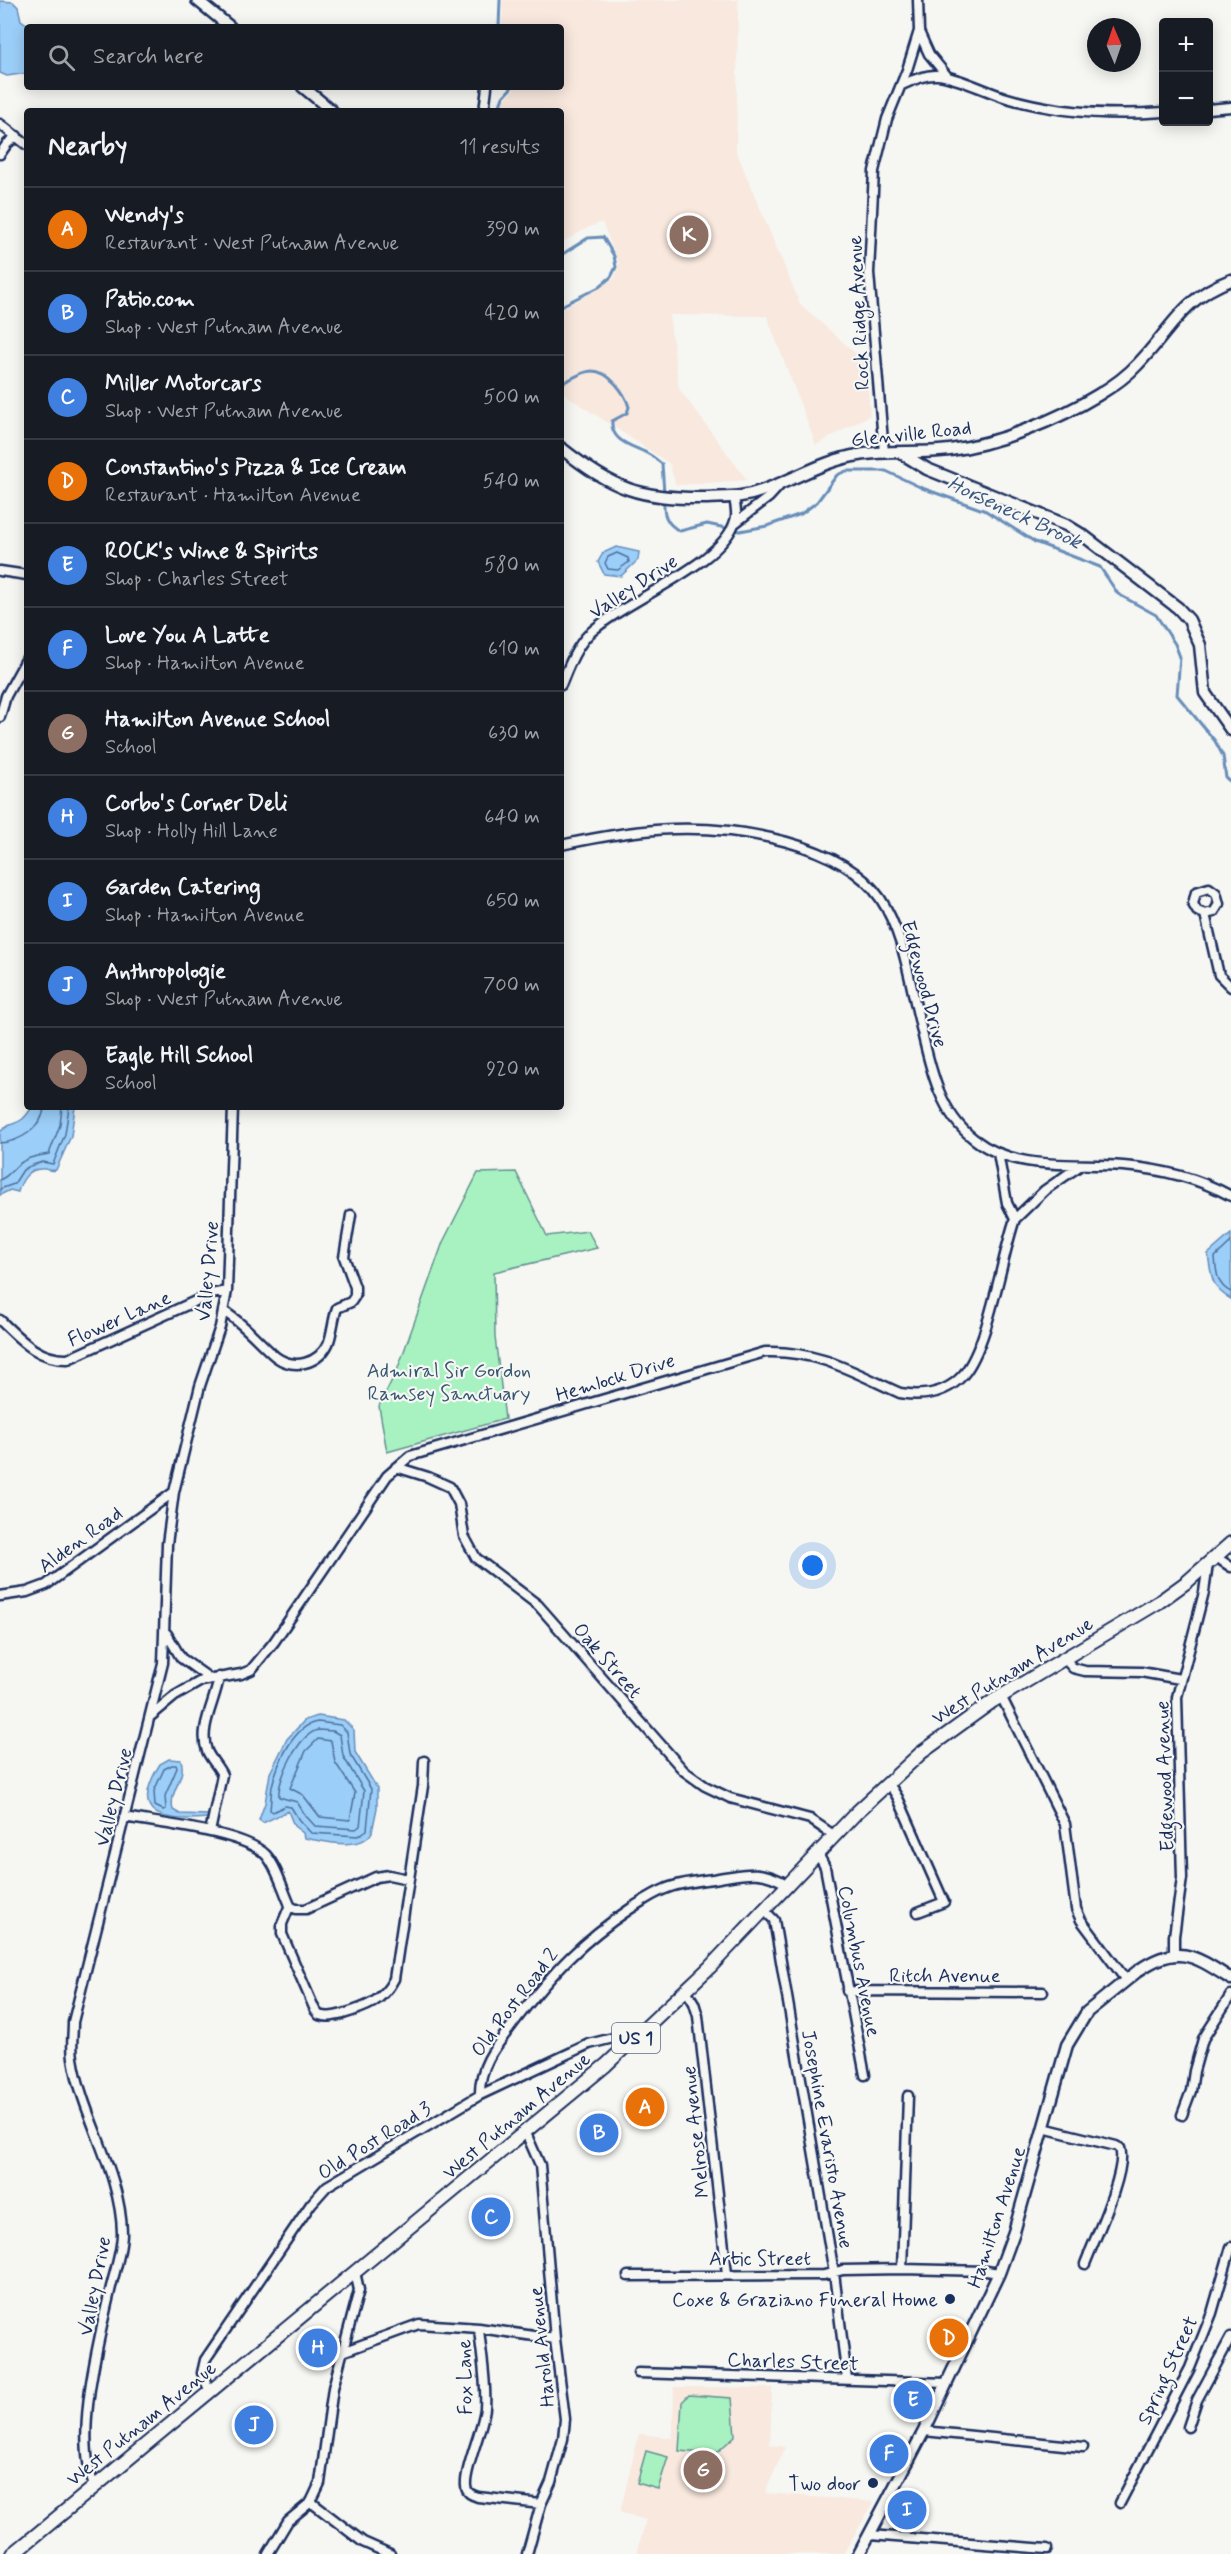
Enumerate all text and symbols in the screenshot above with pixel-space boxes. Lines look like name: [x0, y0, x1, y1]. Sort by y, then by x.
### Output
north arrow: [1087, 18, 1141, 72]
map controls: [1159, 18, 1213, 126]
button: +: [1159, 18, 1213, 72]
search box: [24, 24, 564, 90]
icon: search: [45, 41, 78, 74]
text: Search here: [93, 43, 204, 71]
button: −: [1159, 72, 1213, 126]
text: Nearby: [48, 130, 127, 164]
text: 11 results: [459, 134, 540, 161]
text: Wendy's: [105, 202, 184, 230]
pin: K: [670, 212, 708, 258]
text: A: [61, 216, 74, 243]
text: 390 m: [486, 216, 540, 243]
text: Restaurant · West Putnam Avenue: [105, 230, 399, 257]
street label: Rock Ridge Avenue: [842, 235, 878, 391]
text: Patio.com: [105, 286, 195, 314]
text: B: [61, 300, 74, 327]
text: 420 m: [484, 300, 540, 327]
text: Shop · West Putnam Avenue: [105, 314, 343, 341]
text: Miller Motorcars: [105, 370, 262, 398]
text: C: [60, 384, 75, 411]
text: 500 m: [483, 384, 540, 411]
text: Shop · West Putnam Avenue: [105, 398, 343, 425]
street label: Glenville Road: [849, 415, 973, 454]
text: Constantino's Pizza & Ice Cream: [105, 454, 407, 482]
text: D: [61, 468, 74, 495]
text: 540 m: [483, 468, 540, 495]
water label: Horseneck Brook: [943, 470, 1087, 557]
text: Restaurant · Hamilton Avenue: [105, 482, 361, 509]
text: ROCK's Wine & Spirits: [105, 538, 318, 566]
street label: Valley Drive: [584, 548, 683, 626]
text: E: [62, 552, 73, 579]
text: 580 m: [484, 552, 540, 579]
text: Shop · Charles Street: [105, 566, 289, 593]
text: Love You A Latte: [105, 622, 270, 650]
text: F: [62, 636, 73, 663]
text: 610 m: [488, 636, 540, 663]
text: Shop · Hamilton Avenue: [105, 650, 305, 677]
text: Hamilton Avenue School: [105, 706, 330, 734]
text: G: [61, 720, 74, 747]
text: 630 m: [488, 720, 540, 747]
text: School: [105, 734, 157, 761]
text: Corbo's Corner Deli: [105, 790, 288, 818]
text: H: [61, 804, 74, 831]
text: 640 m: [484, 804, 540, 831]
text: Shop · Holly Hill Lane: [105, 818, 278, 845]
text: Garden Catering: [105, 874, 261, 902]
text: I: [62, 888, 73, 915]
text: 650 m: [486, 888, 540, 915]
text: Shop · Hamilton Avenue: [105, 902, 305, 929]
street label: Edgewood Drive: [892, 918, 953, 1051]
text: Anthropologie: [105, 958, 226, 986]
text: J: [62, 972, 73, 999]
text: 700 m: [483, 972, 540, 999]
text: Shop · West Putnam Avenue: [105, 986, 343, 1013]
text: Eagle Hill School: [105, 1042, 253, 1070]
text: K: [60, 1056, 75, 1083]
text: 920 m: [486, 1056, 540, 1083]
text: School: [105, 1070, 157, 1097]
street label: Valley Drive: [191, 1220, 226, 1322]
street label: Flower Lane: [64, 1285, 176, 1354]
street label: Hemlock Drive: [552, 1347, 679, 1409]
park label: Admiral Sir Gordon Ramsey Sanctuary: [367, 1358, 531, 1408]
street label: Alden Road: [33, 1501, 128, 1580]
your location: [798, 1551, 827, 1580]
street label: West Putnam Avenue: [927, 1611, 1099, 1732]
street label: Oak Street: [566, 1617, 647, 1705]
street label: Edgewood Avenue: [1149, 1700, 1184, 1852]
street label: Valley Drive: [89, 1745, 140, 1850]
street label: Columbus Avenue: [831, 1883, 886, 2039]
street label: Old Post Road 2: [465, 1943, 565, 2063]
street label: Ritch Avenue: [889, 1963, 1001, 1990]
road number: US 1: [612, 2023, 660, 2053]
street label: Josephine Evaristo Avenue: [794, 2028, 859, 2251]
street label: West Putnam Avenue: [437, 2046, 597, 2186]
street label: Melrose Avenue: [676, 2065, 717, 2199]
pin: A: [626, 2084, 664, 2130]
street label: Old Post Road 3: [313, 2096, 437, 2187]
pin: B: [580, 2110, 618, 2156]
street label: Hamilton Avenue: [962, 2143, 1033, 2292]
pin: C: [472, 2194, 510, 2240]
street label: Valley Drive: [73, 2234, 118, 2338]
street label: Artic Street: [709, 2246, 811, 2273]
street label: Harold Avenue: [523, 2285, 562, 2408]
place label: Coxe & Graziano Funeral Home: [672, 2287, 938, 2314]
marker: Coxe & Graziano Funeral Home: [943, 2292, 957, 2306]
street label: Spring Street: [1131, 2312, 1207, 2430]
pin: D: [930, 2316, 968, 2360]
pin: H: [298, 2326, 338, 2370]
street label: Fox Lane: [451, 2339, 480, 2415]
street label: Charles Street: [727, 2347, 859, 2378]
street label: West Putnam Avenue: [61, 2355, 223, 2493]
pin: E: [894, 2378, 932, 2422]
pin: J: [234, 2402, 274, 2448]
pin: F: [870, 2432, 908, 2476]
pin: G: [684, 2448, 722, 2492]
place label: Two door: [788, 2471, 861, 2498]
marker: Two door: [866, 2476, 880, 2490]
pin: I: [888, 2488, 926, 2532]

